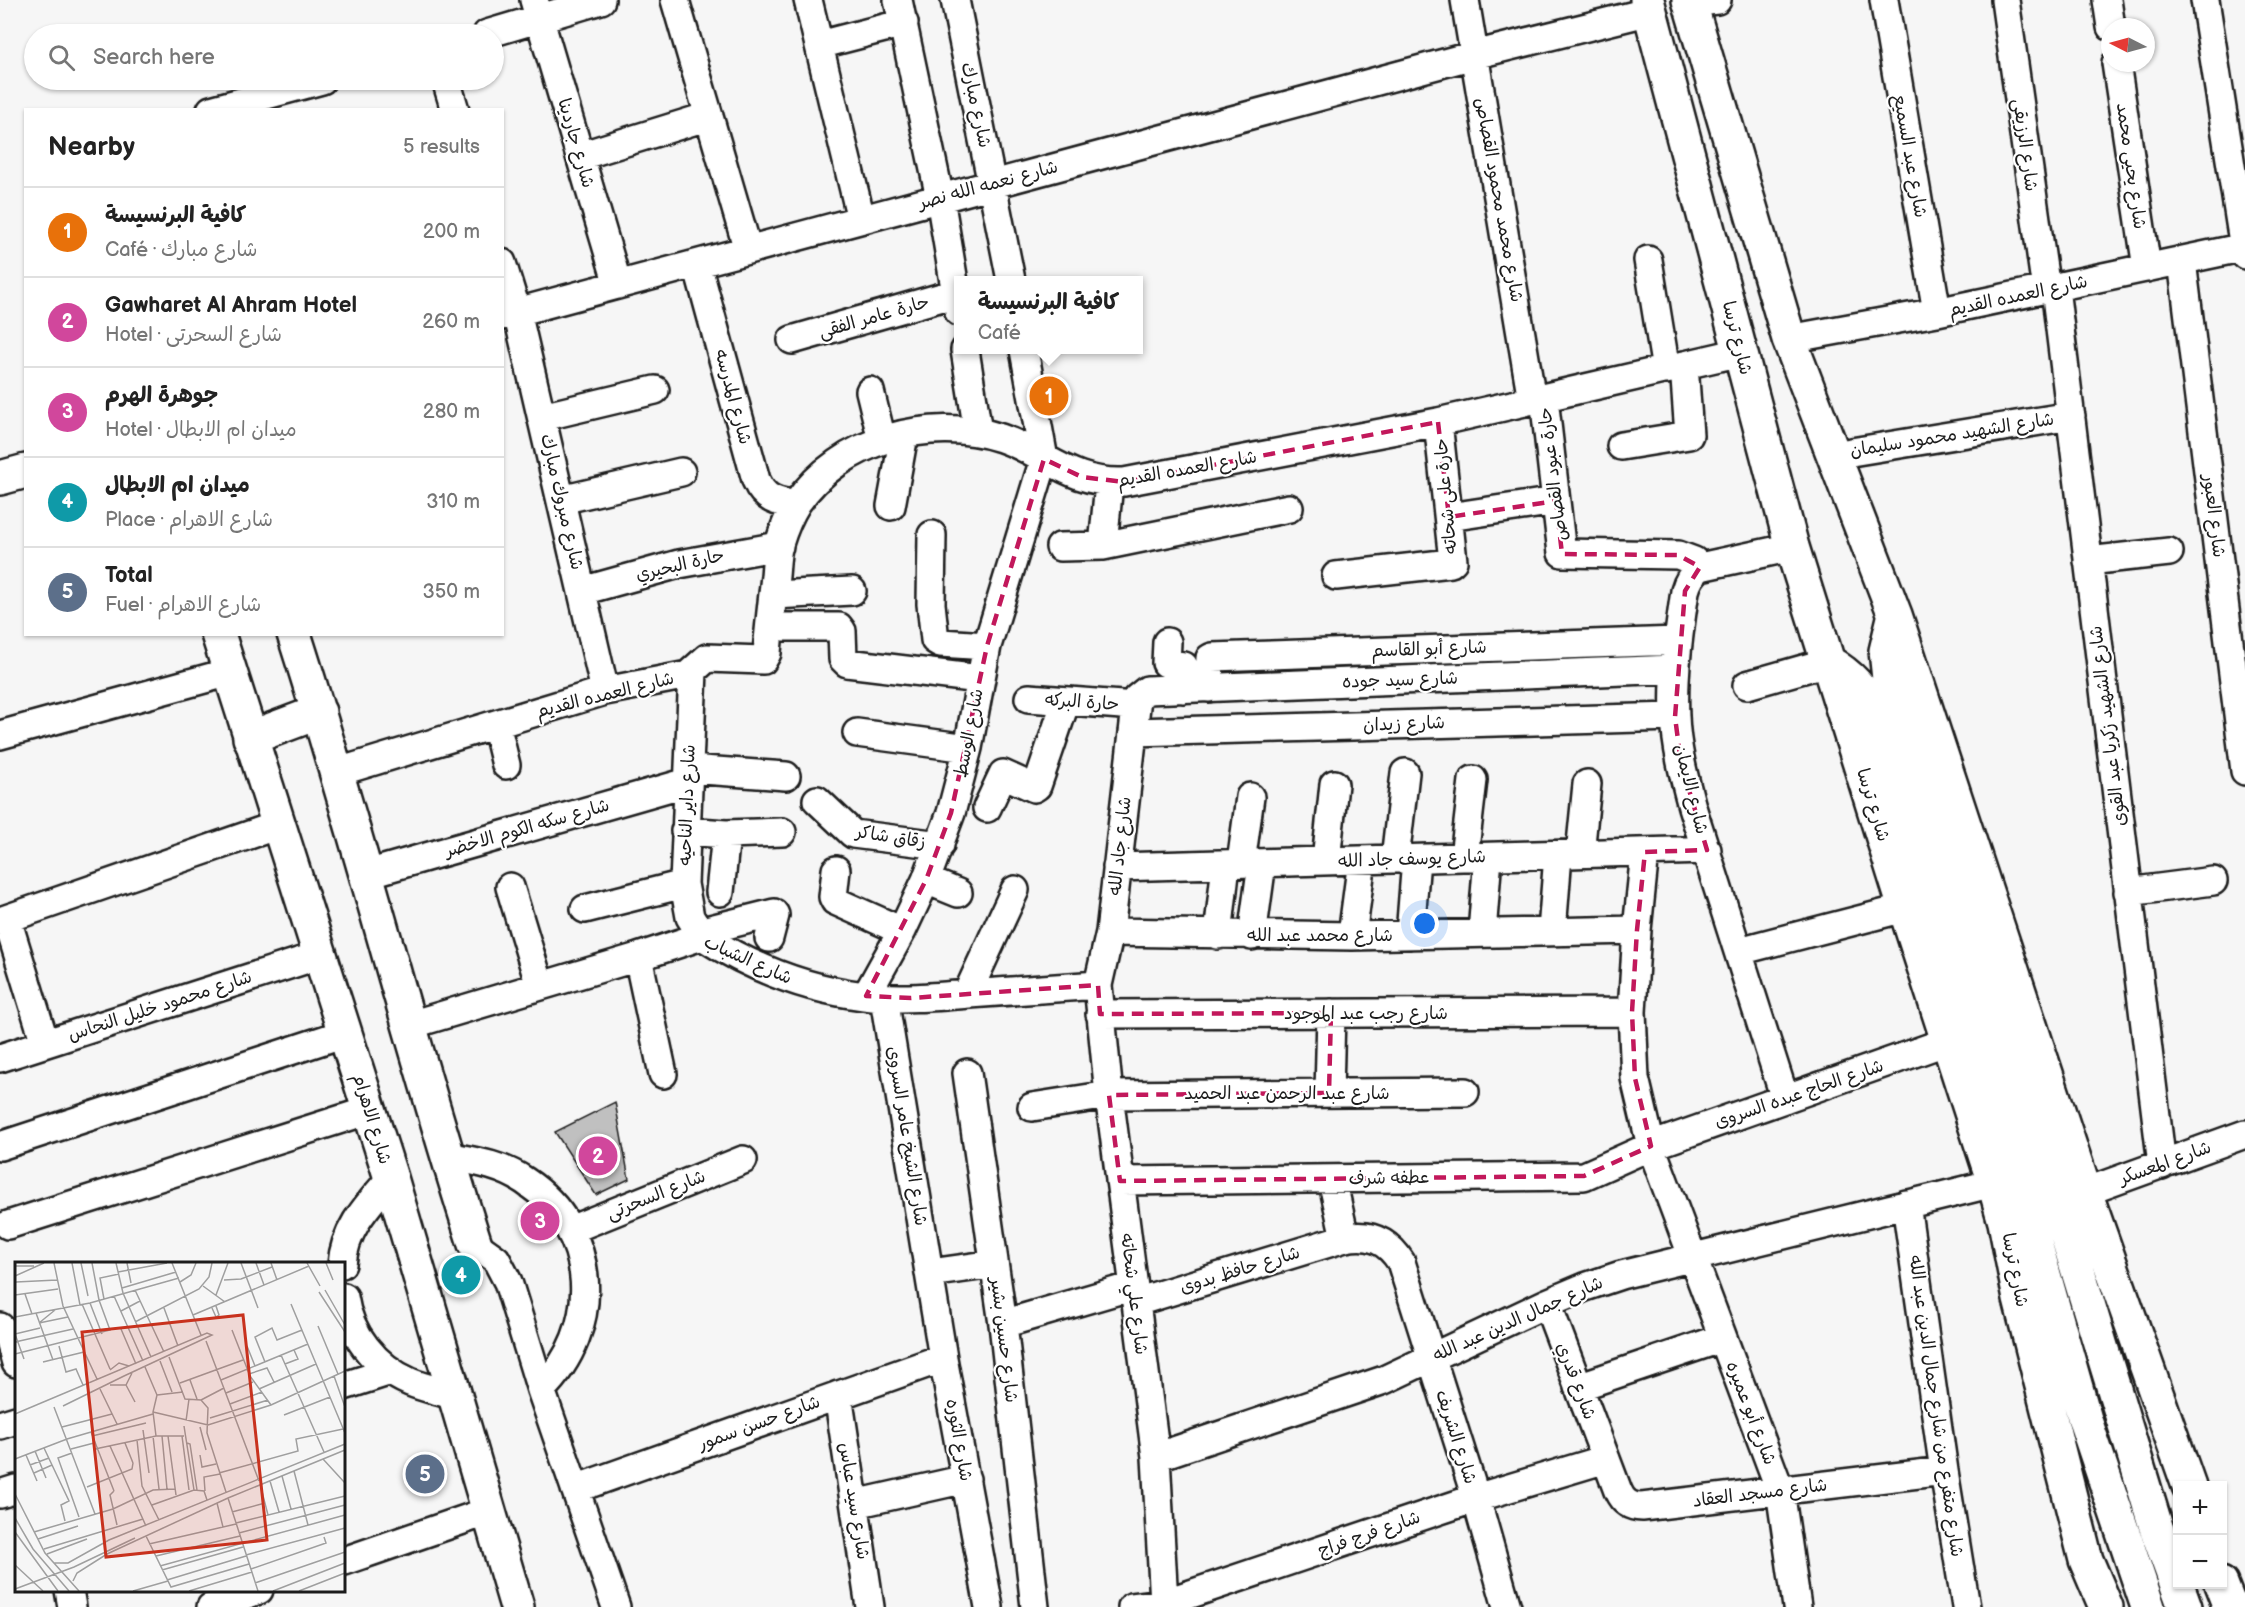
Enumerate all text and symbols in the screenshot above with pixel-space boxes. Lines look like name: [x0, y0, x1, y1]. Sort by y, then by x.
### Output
north arrow: [2101, 18, 2155, 72]
search box: [24, 24, 504, 90]
icon: search: [45, 41, 78, 74]
text: Search here: [93, 44, 215, 71]
street label: شارع مبارك: [956, 60, 995, 150]
street label: شارع عبد السميع: [1887, 93, 1931, 220]
street label: شارع جاردينا: [552, 96, 599, 190]
street label: شارع محمد محمود القصاص: [1470, 96, 1527, 304]
street label: شارع الرزيقى: [2007, 97, 2042, 193]
street label: شارع يحيى محمد: [2111, 102, 2150, 231]
text: Nearby: [48, 132, 135, 163]
text: 5 results: [403, 135, 480, 159]
street label: شارع نعمه الله نصر: [914, 156, 1060, 215]
text: كافية البرنسيسة: [105, 202, 246, 229]
text: 1: [63, 220, 72, 244]
text: 200 m: [423, 220, 480, 244]
text: Café · شارع مبارك: [105, 238, 257, 262]
street label: شارع العمده القديم: [1947, 271, 2090, 324]
popup: [954, 276, 1143, 354]
text: كافية البرنسيسة: [978, 289, 1119, 316]
street label: حارة عامر الفقى: [816, 291, 932, 343]
text: Gawharet Al Ahram Hotel: [105, 292, 357, 319]
street label: شارع ترسا: [1717, 299, 1756, 377]
text: 2: [62, 310, 73, 334]
text: 260 m: [422, 310, 480, 334]
text: Café: [978, 321, 1021, 345]
text: Hotel · شارع السحرتى: [105, 323, 282, 347]
street label: شارع المدرسه: [709, 347, 756, 447]
pin: 1: [1030, 374, 1068, 418]
text: جوهرة الهرم: [105, 382, 218, 409]
text: 3: [62, 400, 73, 424]
text: 280 m: [423, 400, 480, 424]
street label: حارة عبود القصاص: [1534, 406, 1572, 542]
street label: شارع الشهيد محمود سليمان: [1848, 408, 2056, 463]
text: Hotel · ميدان ام الابطال: [105, 418, 297, 442]
street label: شارع مبروك مبارك: [535, 432, 588, 572]
street label: حارة على شحاته: [1430, 437, 1462, 555]
street label: شارع العمده القديم: [1115, 446, 1259, 495]
street label: شارع العبور: [2197, 471, 2230, 559]
text: ميدان ام الابطال: [105, 472, 250, 499]
text: 4: [62, 490, 73, 514]
text: 310 m: [426, 490, 480, 514]
text: Place · شارع الاهرام: [105, 508, 273, 532]
street label: حارة البحيري: [634, 545, 727, 587]
text: Total: [105, 562, 153, 589]
text: 5: [62, 580, 73, 604]
text: 350 m: [423, 580, 480, 604]
text: Fuel · شارع الاهرام: [105, 593, 261, 617]
street label: شارع الشهيد زكريا عبد القوى: [2085, 624, 2132, 827]
street label: شارع أبو القاسم: [1371, 636, 1487, 665]
street label: شارع سيد جوده: [1342, 667, 1458, 694]
street label: شارع العمده القديم: [534, 668, 677, 725]
street label: شارع الوسط: [950, 687, 989, 779]
street label: حارة البركه: [1044, 689, 1120, 715]
street label: شارع زيدان: [1363, 712, 1445, 737]
street label: شارع الايمان: [1669, 742, 1712, 836]
street label: شارع داير الناحيه: [674, 744, 701, 866]
street label: شارع ترسا: [1851, 766, 1894, 844]
street label: شارع سكه الكوم الاخضر: [440, 794, 613, 865]
street label: شارع جاد الله: [1104, 796, 1137, 897]
street label: زقاق شاكر: [853, 821, 927, 853]
street label: شارع يوسف جاد الله: [1338, 846, 1486, 873]
your location: [1410, 909, 1439, 938]
street label: شارع محمد عبد الله: [1247, 925, 1393, 947]
street label: شارع الشباب: [700, 931, 795, 990]
street label: شارع محمود خليل النحاس: [65, 966, 255, 1047]
street label: شارع رجب عبد الموجود: [1284, 1003, 1448, 1025]
street label: شارع الشيخ عامر السروى: [881, 1045, 932, 1227]
street label: شارع الحاج عبده السروى: [1712, 1055, 1887, 1134]
street label: شارع الاهرام: [345, 1071, 396, 1168]
street label: شارع عبد الرحمن عبد الحميد: [1184, 1083, 1390, 1105]
pin: 2: [578, 1134, 618, 1178]
street label: شارع المعسكر: [2114, 1137, 2214, 1191]
street label: شارع السحرتى: [603, 1166, 709, 1225]
street label: عطفه شرف: [1348, 1167, 1430, 1189]
pin: 3: [520, 1198, 560, 1244]
street label: شارع ترسا: [1997, 1231, 2032, 1309]
street label: شارع علي شحاته: [1111, 1232, 1152, 1356]
street label: شارع حافظ بدوى: [1177, 1242, 1303, 1299]
pin: 4: [442, 1252, 480, 1298]
street label: شارع متفرع من شارع جمال الدين عبد الله: [1903, 1254, 1968, 1558]
inset map: [15, 1262, 345, 1592]
street label: شارع جمال الدين عبد الله: [1430, 1272, 1607, 1367]
street label: شارع حسين بشير: [985, 1274, 1022, 1404]
street label: شارع قدري: [1550, 1339, 1600, 1423]
street label: شارع أبو عميره: [1721, 1358, 1780, 1468]
street label: شارع الشريف: [1430, 1387, 1481, 1487]
street label: شارع حسن سمور: [694, 1391, 823, 1456]
street label: شارع الثوره: [940, 1397, 977, 1483]
street label: شارع سيد عباس: [833, 1441, 874, 1561]
pin: 5: [406, 1452, 444, 1496]
street label: شارع مسجد العقاد: [1692, 1474, 1829, 1513]
map controls: [2173, 1481, 2227, 1589]
button: +: [2173, 1481, 2227, 1535]
street label: شارع فرج فراج: [1315, 1507, 1423, 1562]
button: −: [2173, 1535, 2227, 1589]

